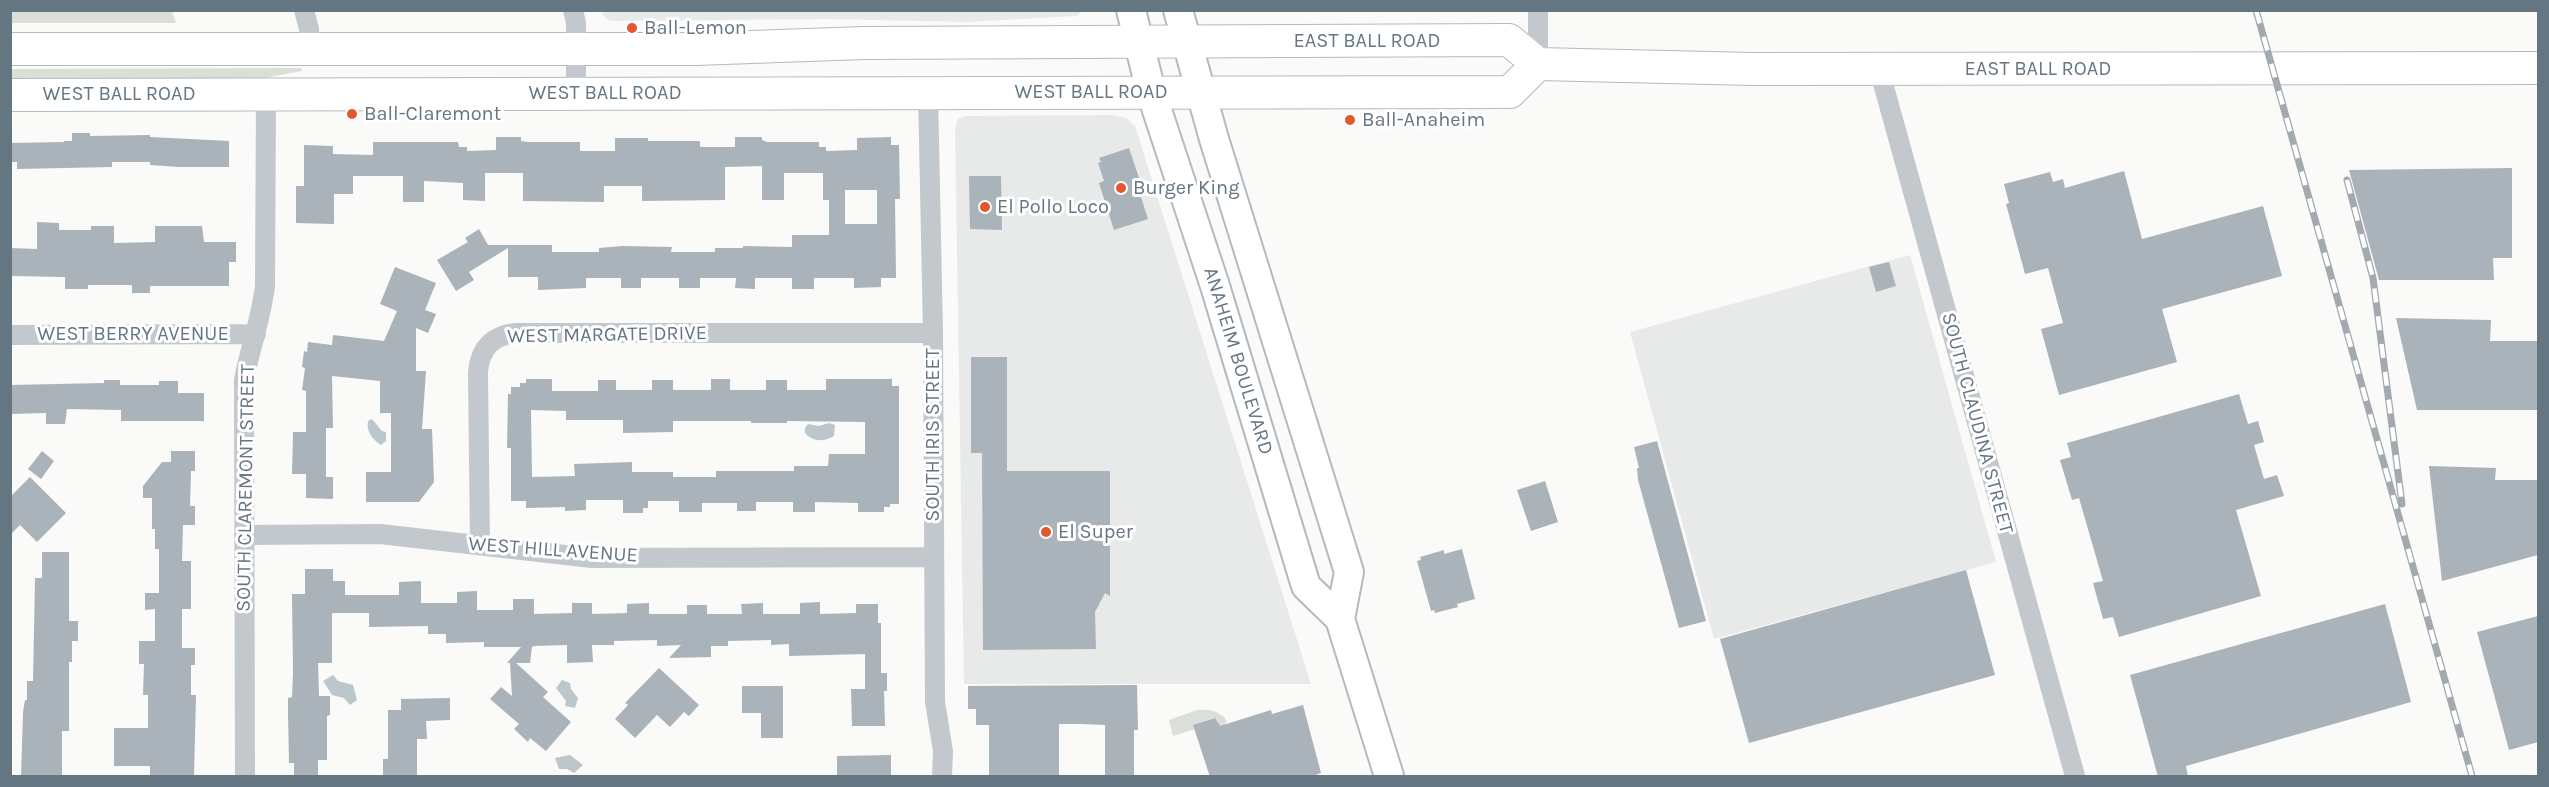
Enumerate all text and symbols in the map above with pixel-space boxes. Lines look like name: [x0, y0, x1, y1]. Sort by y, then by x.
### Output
place label: Ball-Lemon: [644, 16, 747, 40]
marker: Ball-Lemon: [625, 21, 639, 35]
street label: EAST BALL ROAD: [1294, 29, 1440, 53]
street label: EAST BALL ROAD: [1965, 57, 2111, 81]
street label: WEST BALL ROAD: [1014, 80, 1168, 104]
street label: WEST BALL ROAD: [528, 81, 682, 105]
street label: WEST BALL ROAD: [42, 82, 196, 106]
place label: Ball-Claremont: [364, 102, 501, 126]
marker: Ball-Claremont: [345, 107, 359, 121]
place label: Ball-Anaheim: [1362, 108, 1485, 132]
marker: Ball-Anaheim: [1343, 113, 1357, 127]
place label: Burger King: [1133, 176, 1239, 200]
marker: Burger King: [1114, 181, 1128, 195]
place label: El Pollo Loco: [997, 195, 1109, 219]
marker: El Pollo Loco: [978, 200, 992, 214]
street label: ANAHEIM BOULEVARD: [1198, 264, 1278, 458]
street label: SOUTH CLAUDINA STREET: [1936, 310, 2018, 536]
street label: WEST MARGATE DRIVE: [507, 321, 707, 349]
street label: WEST BERRY AVENUE: [37, 322, 229, 346]
street label: SOUTH IRIS STREET: [921, 348, 945, 522]
street label: SOUTH CLAREMONT STREET: [232, 364, 260, 612]
place label: El Super: [1058, 520, 1133, 544]
marker: El Super: [1039, 525, 1053, 539]
street label: WEST HILL AVENUE: [467, 532, 639, 568]

